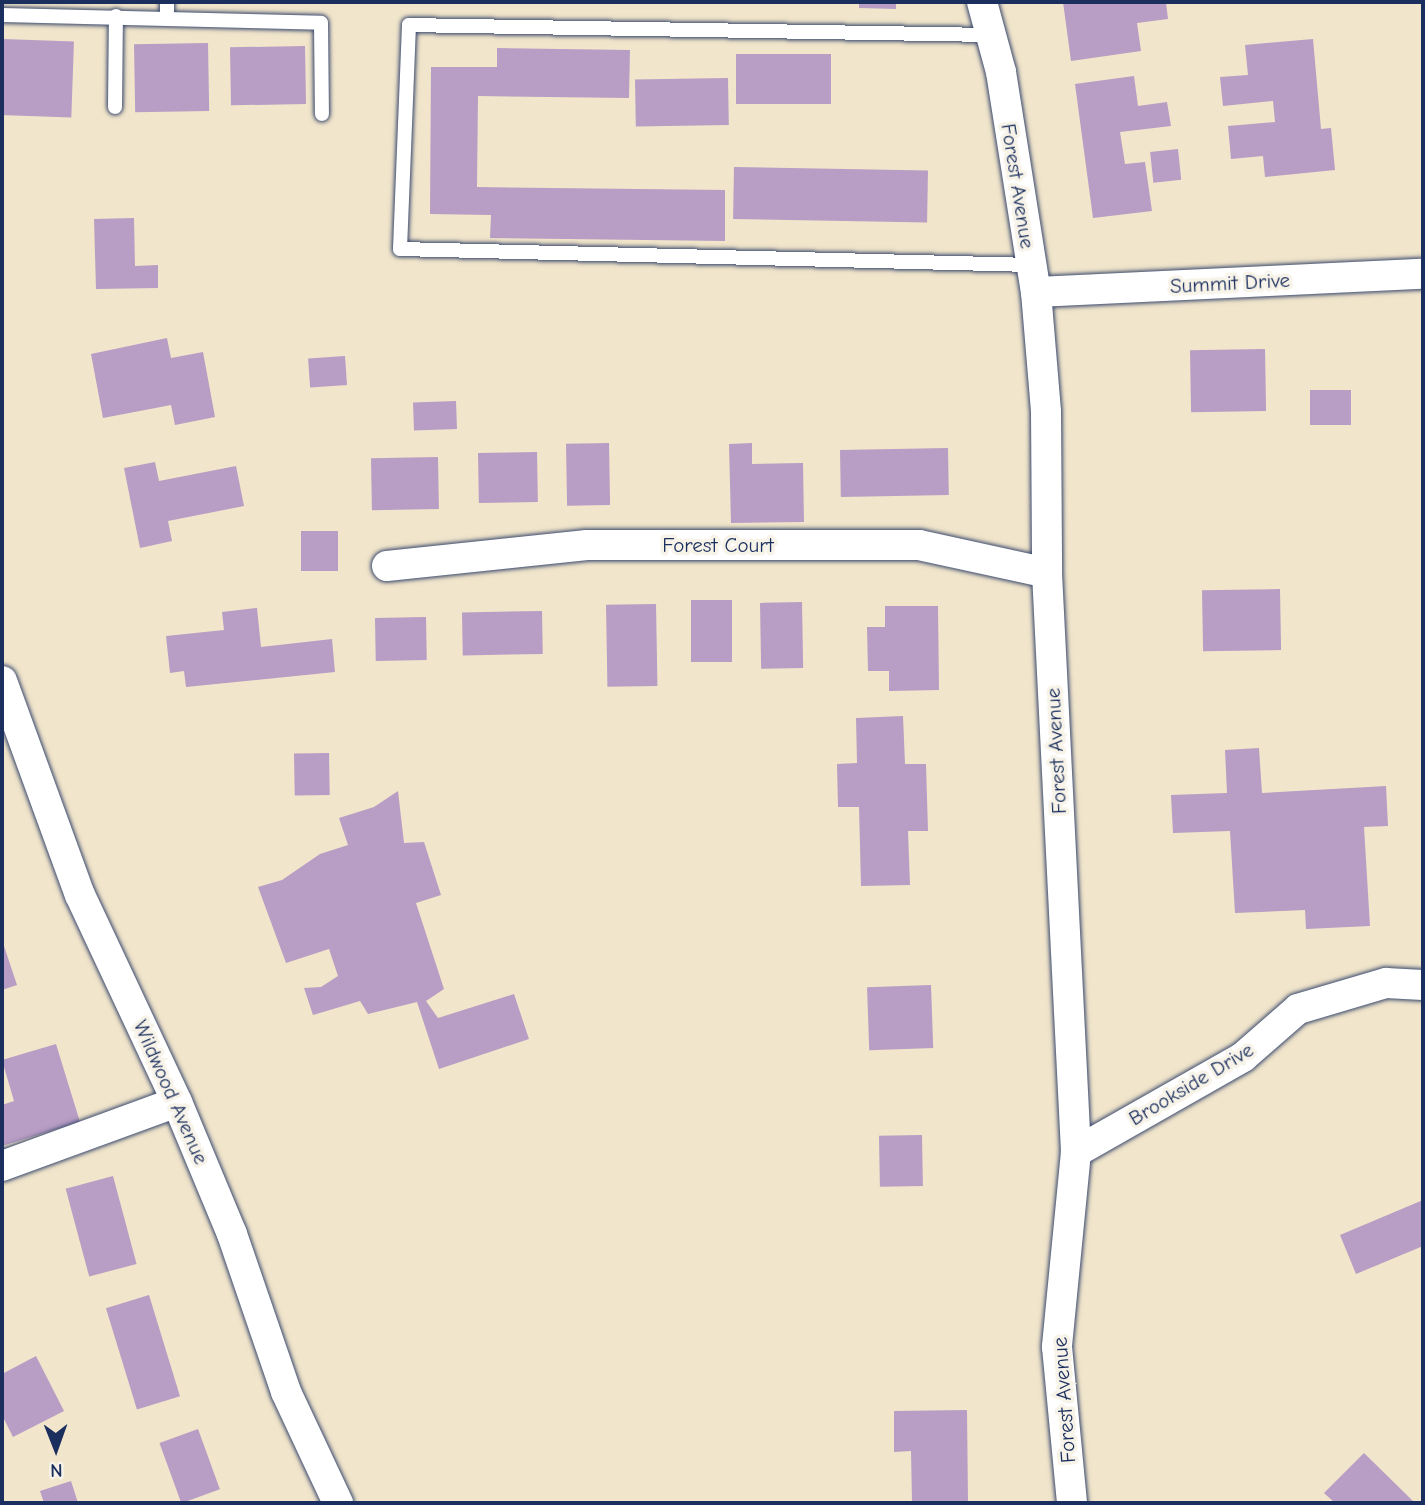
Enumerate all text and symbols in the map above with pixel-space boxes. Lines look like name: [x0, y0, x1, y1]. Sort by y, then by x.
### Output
street label: Forest Avenue: [996, 122, 1040, 250]
street label: Summit Drive: [1169, 267, 1291, 299]
street label: Forest Court: [662, 532, 774, 558]
street label: Forest Avenue: [1040, 687, 1072, 815]
street label: Wildwood Avenue: [128, 1016, 214, 1168]
street label: Brookside Drive: [1124, 1037, 1258, 1131]
street label: Forest Avenue: [1047, 1336, 1081, 1464]
north arrow: [21, 1414, 91, 1484]
text: N: [50, 1459, 63, 1481]

